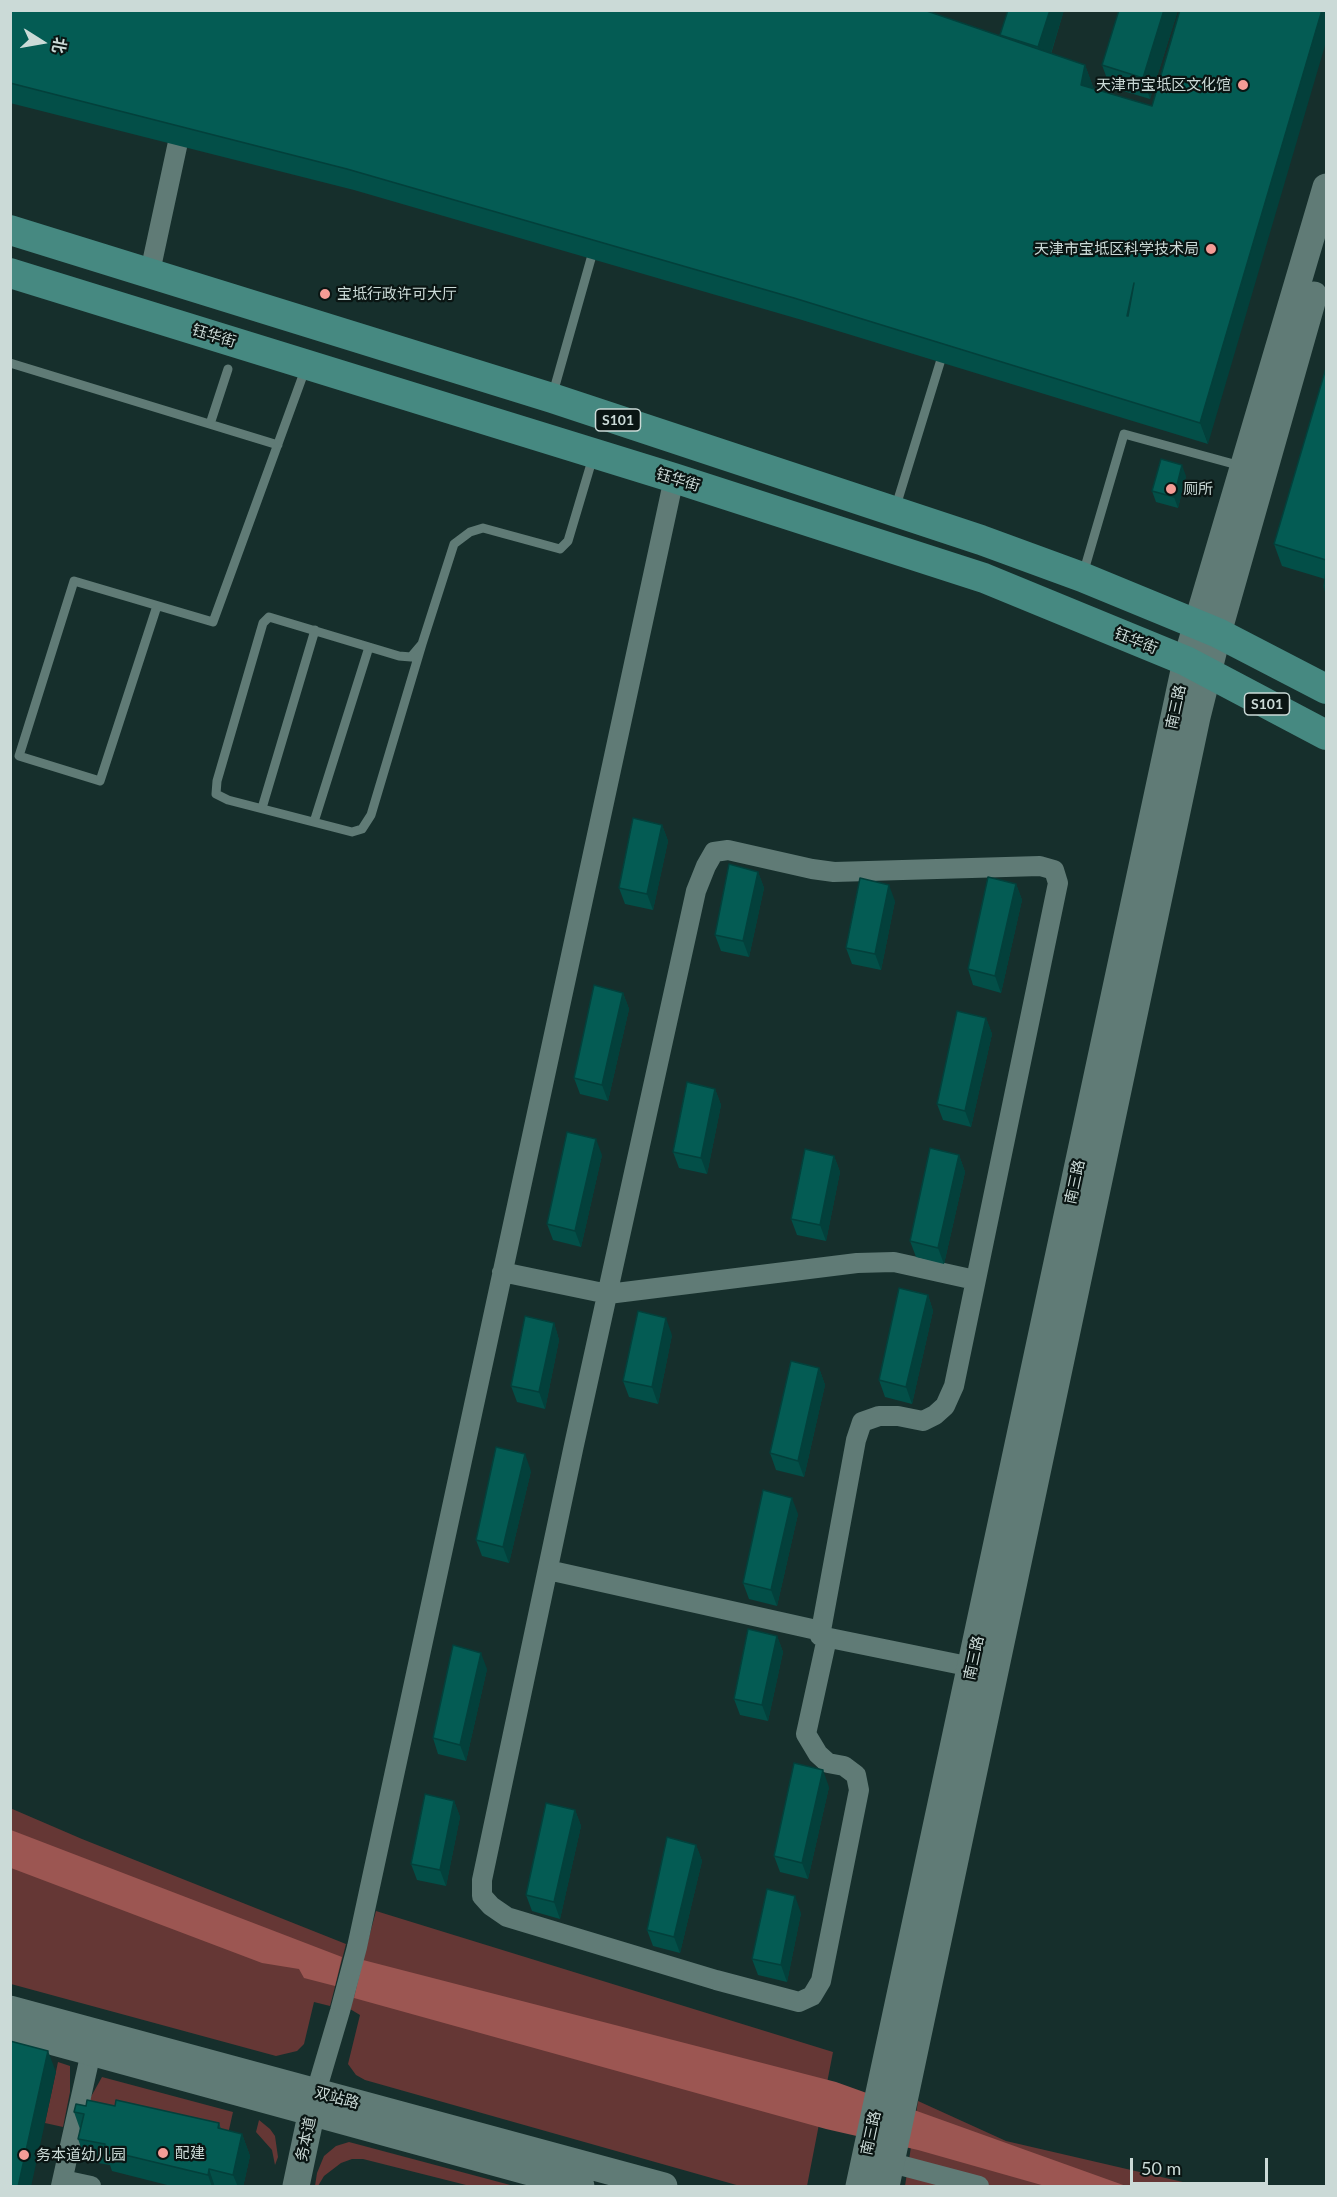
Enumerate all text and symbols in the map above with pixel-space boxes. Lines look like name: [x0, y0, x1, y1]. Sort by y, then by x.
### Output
north arrow: [12, 12, 72, 72]
text: 北: [49, 36, 71, 55]
place label: 天津市宝坻区文化馆: [1096, 76, 1231, 94]
marker: 天津市宝坻区文化馆: [1236, 78, 1250, 92]
place label: 天津市宝坻区科学技术局: [1034, 240, 1199, 258]
marker: 天津市宝坻区科学技术局: [1204, 242, 1218, 256]
place label: 宝坻行政许可大厅: [337, 285, 457, 303]
marker: 宝坻行政许可大厅: [318, 287, 332, 301]
street label: 钰华街: [190, 321, 238, 351]
road number: S101: [596, 409, 640, 431]
street label: 钰华街: [654, 465, 702, 495]
place label: 厕所: [1183, 480, 1213, 498]
marker: 厕所: [1164, 482, 1178, 496]
street label: 钰华街: [1112, 624, 1160, 658]
street label: 南三路: [1163, 683, 1189, 731]
road number: S101: [1244, 693, 1290, 715]
street label: 南三路: [1062, 1158, 1088, 1206]
street label: 南三路: [961, 1634, 987, 1682]
street label: 双站路: [313, 2083, 361, 2113]
street label: 南三路: [858, 2109, 884, 2157]
street label: 务本道: [293, 2115, 319, 2163]
place label: 配建: [175, 2144, 205, 2162]
place label: 务本道幼儿园: [36, 2146, 126, 2164]
marker: 配建: [156, 2146, 170, 2160]
scale bar: [1133, 2146, 1271, 2184]
marker: 务本道幼儿园: [17, 2148, 31, 2162]
text: 50 m: [1141, 2157, 1181, 2179]

